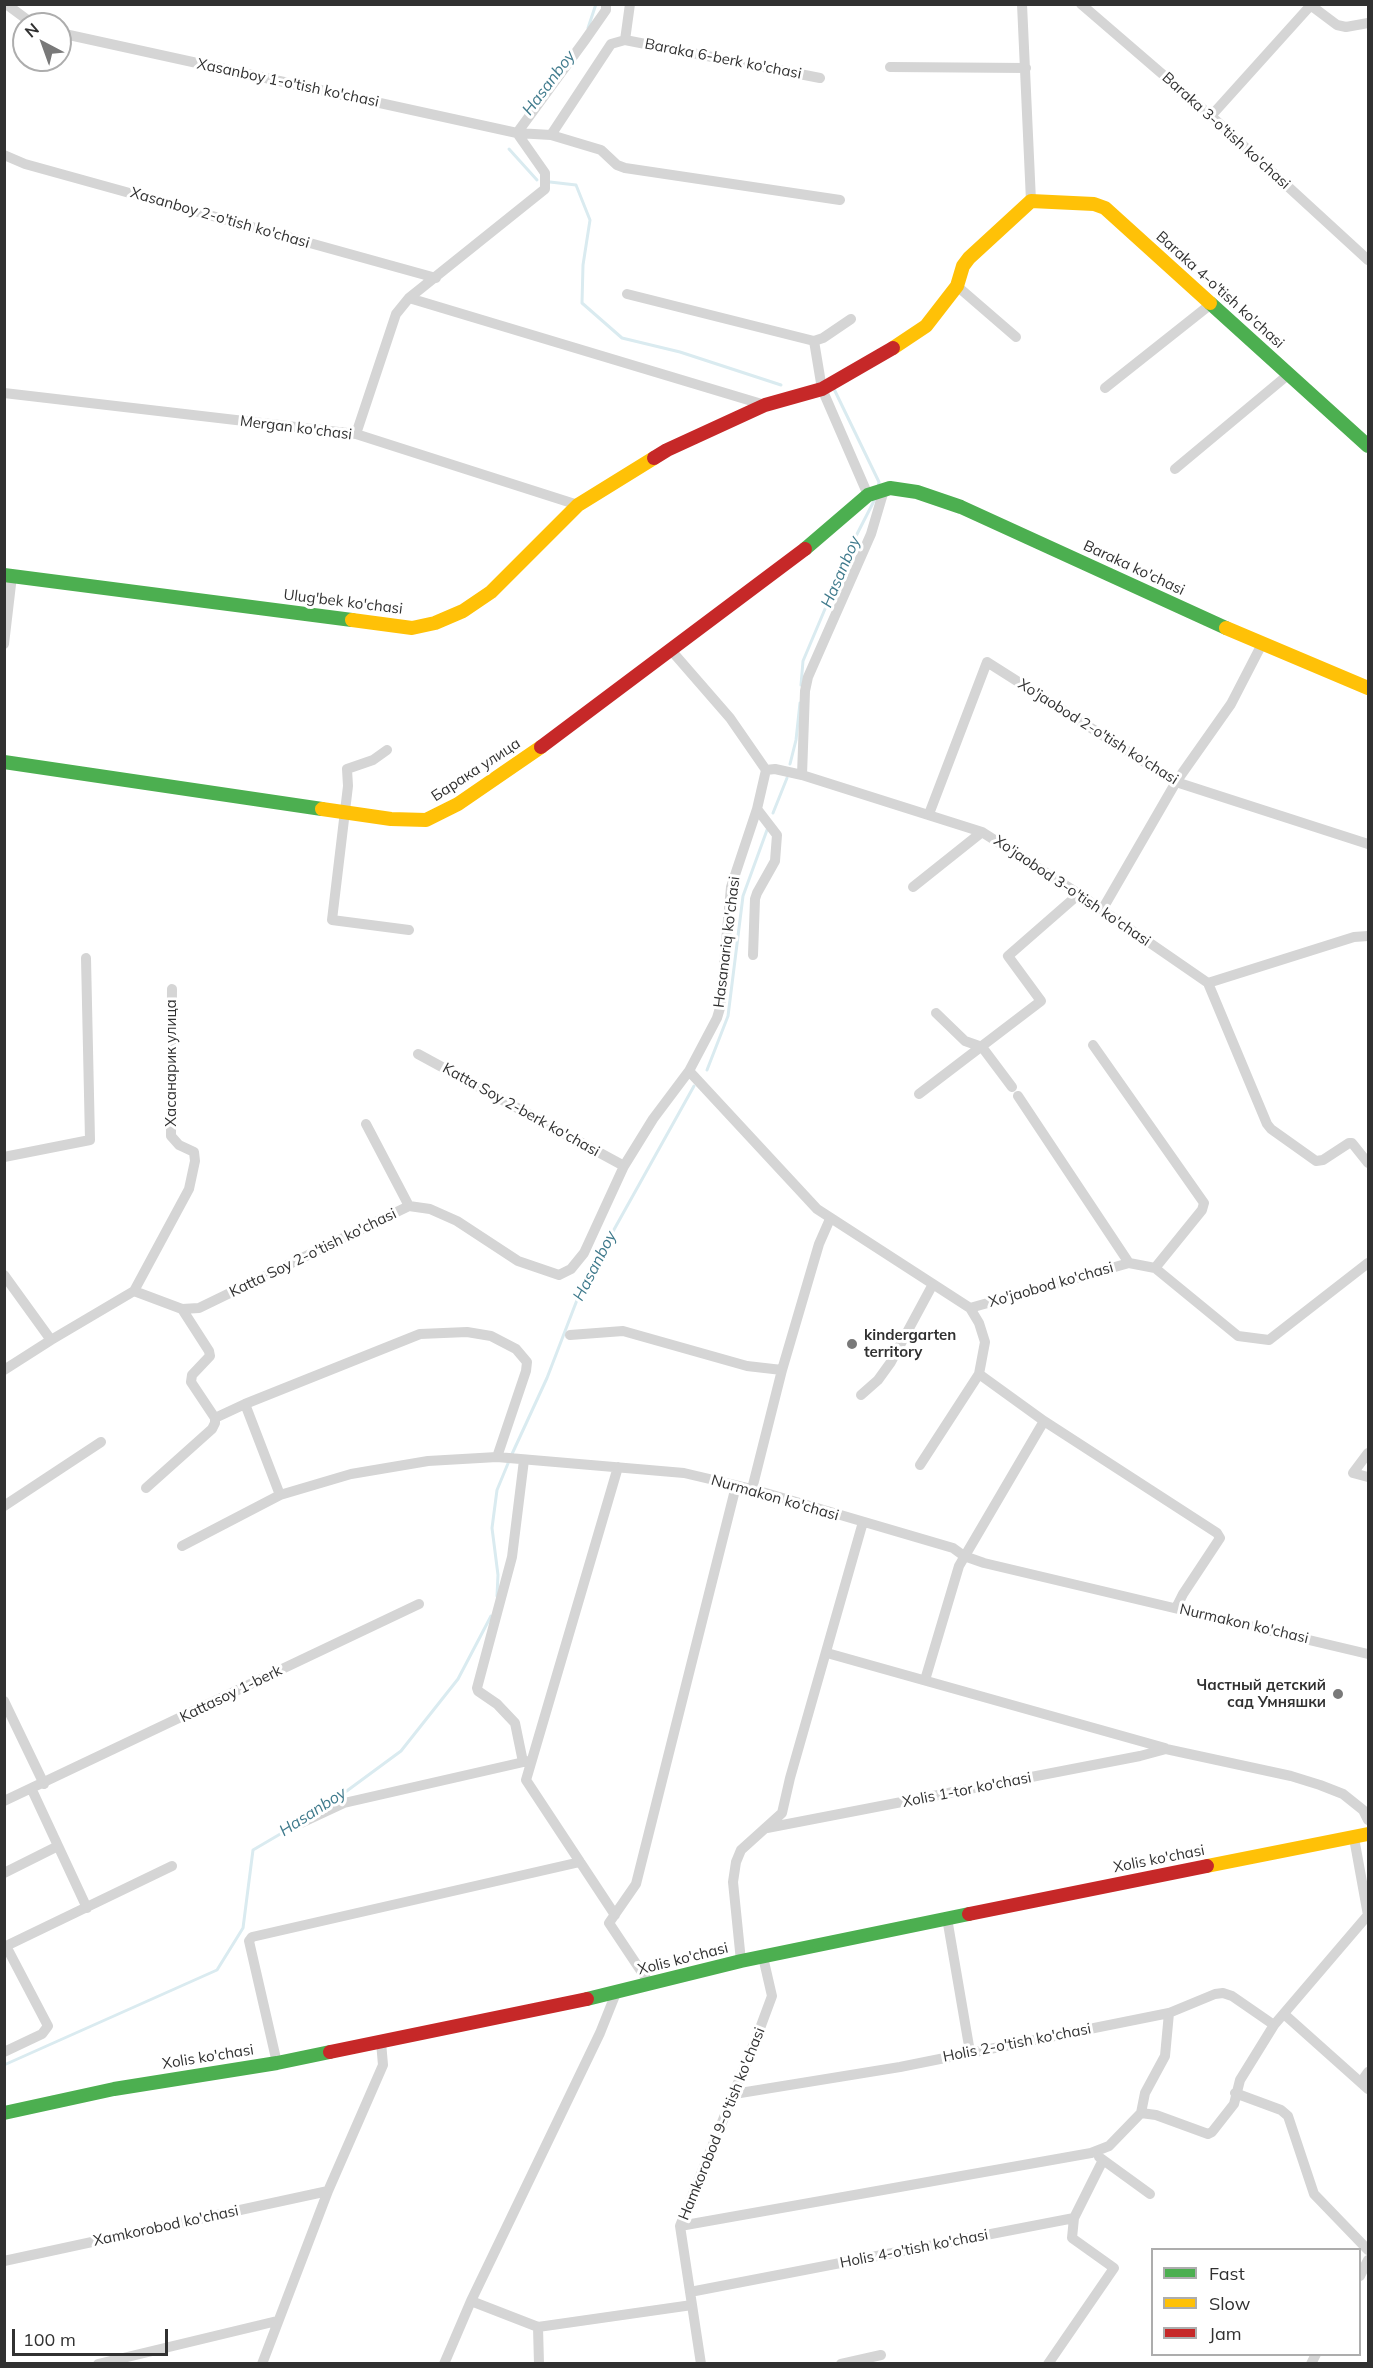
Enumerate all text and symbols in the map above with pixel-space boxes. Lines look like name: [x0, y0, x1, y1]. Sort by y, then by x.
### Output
north arrow: [12, 12, 72, 72]
text: N: [20, 18, 43, 41]
street label: Baraka 6-berk ko'chasi: [643, 35, 803, 83]
water label: Hasanboy: [518, 47, 580, 119]
street label: Xasanboy 1-o'tish ko'chasi: [195, 55, 381, 111]
street label: Baraka 3-o'tish ko'chasi: [1158, 69, 1294, 193]
street label: Xasanboy 2-o'tish ko'chasi: [128, 184, 312, 252]
street label: Baraka 4-o'tish ko'chasi: [1152, 228, 1288, 352]
street label: Mergan ko'chasi: [239, 412, 353, 444]
water label: Hasanboy: [817, 533, 865, 611]
street label: Baraka ko'chasi: [1080, 537, 1188, 599]
street label: Ulug'bek ko'chasi: [282, 586, 404, 618]
street label: Xo'jaobod 2-o'tish ko'chasi: [1015, 675, 1181, 789]
street label: Барака улица: [428, 735, 524, 805]
street label: Xo'jaobod 3-o'tish ko'chasi: [990, 832, 1154, 950]
street label: Hasanariq ko'chasi: [710, 875, 744, 1009]
street label: Хасанарик улица: [162, 999, 180, 1127]
street label: Katta Soy 2-berk ko'chasi: [439, 1059, 603, 1161]
street label: Katta Soy 2-o'tish ko'chasi: [227, 1205, 399, 1301]
water label: Hasanboy: [569, 1228, 621, 1304]
street label: Xo'jaobod ko'chasi: [987, 1259, 1115, 1311]
place label: kindergarten territory: [864, 1326, 956, 1361]
marker: kindergarten territory: [845, 1337, 859, 1351]
street label: Nurmakon ko'chasi: [709, 1471, 841, 1525]
street label: Nurmakon ko'chasi: [1178, 1600, 1310, 1648]
street label: Kattasoy 1-berk: [177, 1662, 285, 1726]
place label: Частный детский сад Умняшки: [1196, 1676, 1326, 1711]
marker: Частный детский сад Умняшки: [1331, 1687, 1345, 1701]
street label: Xolis 1-tor ko'chasi: [901, 1769, 1033, 1811]
water label: Hasanboy: [276, 1783, 350, 1841]
street label: Xolis ko'chasi: [1112, 1841, 1206, 1877]
street label: Xolis ko'chasi: [636, 1939, 730, 1979]
street label: Holis 2-o'tish ko'chasi: [941, 2020, 1093, 2066]
street label: Hamkorobod 9-o'tish ko'chasi: [675, 2025, 769, 2223]
street label: Xolis ko'chasi: [161, 2041, 255, 2073]
street label: Xamkorobod ko'chasi: [92, 2202, 240, 2250]
street label: Holis 4-o'tish ko'chasi: [838, 2226, 990, 2272]
legend: [1151, 2248, 1361, 2356]
text: Fast: [1209, 2262, 1245, 2285]
text: Slow: [1209, 2292, 1250, 2315]
scale bar: [15, 2317, 171, 2355]
text: Jam: [1209, 2322, 1242, 2345]
text: 100 m: [23, 2328, 76, 2351]

